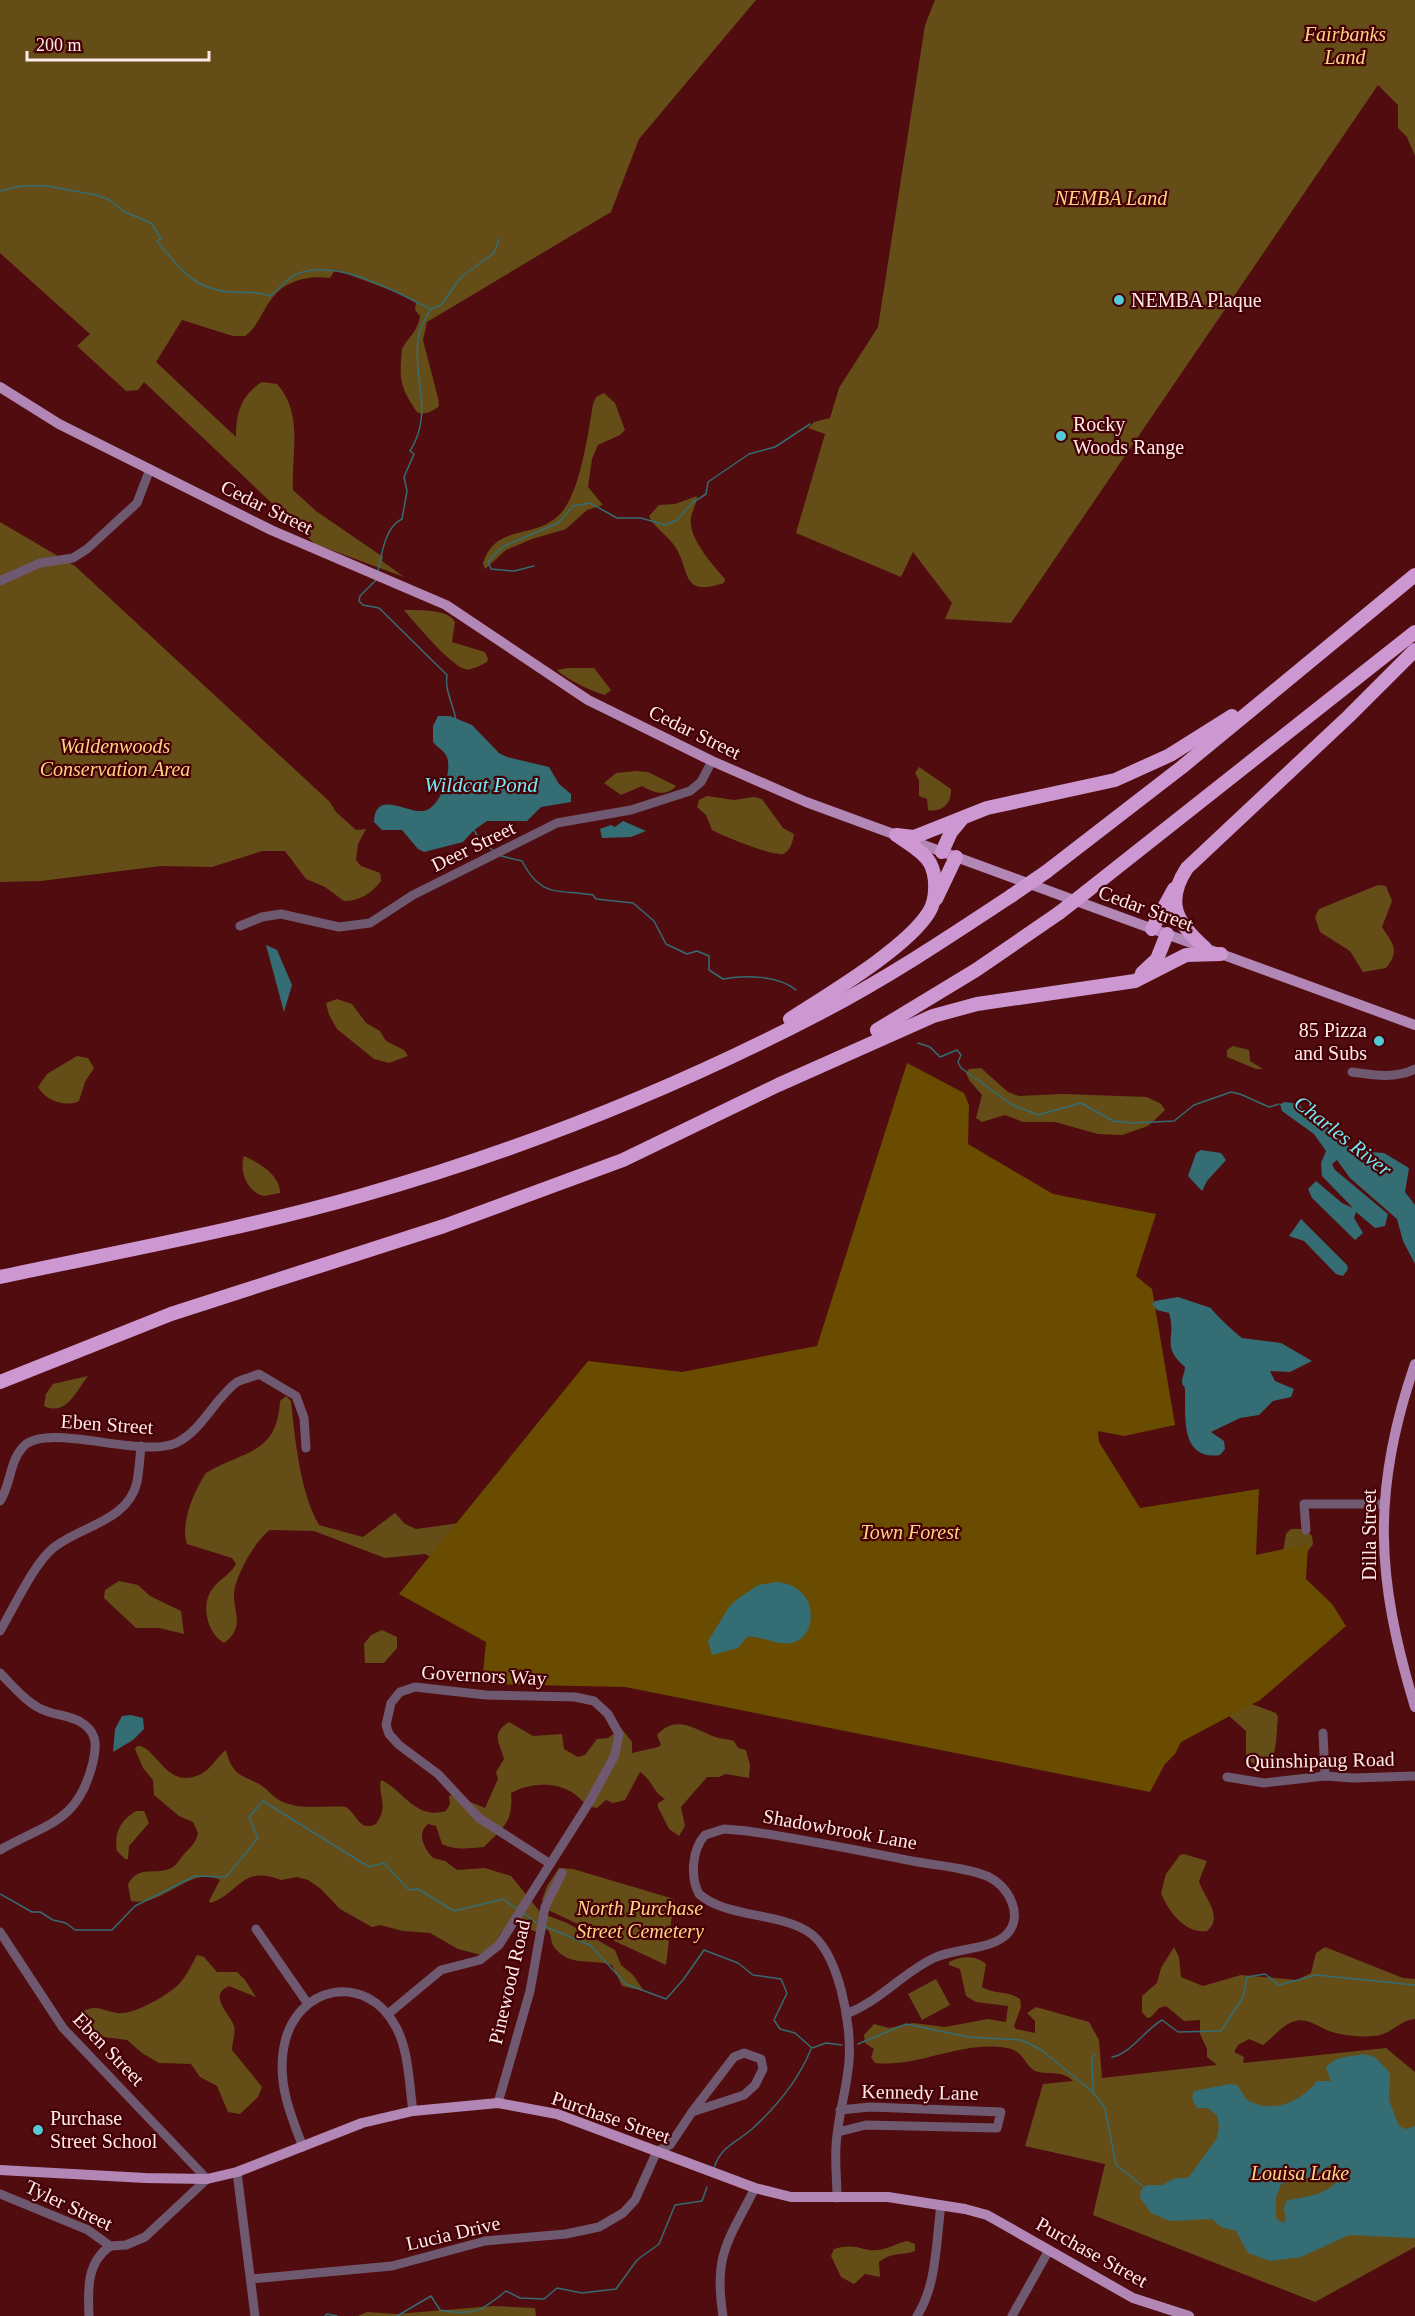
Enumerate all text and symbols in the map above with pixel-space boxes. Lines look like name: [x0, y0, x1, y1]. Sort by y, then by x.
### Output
park label: Fairbanks Land: [1303, 23, 1386, 68]
scale bar: [27, 24, 208, 62]
text: 200 m: [36, 35, 82, 55]
park label: NEMBA Land: [1054, 187, 1168, 209]
place label: NEMBA Plaque: [1131, 289, 1262, 312]
marker: NEMBA Plaque: [1112, 293, 1126, 307]
place label: Rocky Woods Range: [1073, 413, 1184, 459]
marker: Rocky Woods Range: [1054, 429, 1068, 443]
street label: Cedar Street: [218, 475, 317, 539]
street label: Cedar Street: [646, 700, 745, 764]
park label: Waldenwoods Conservation Area: [40, 735, 190, 780]
water label: Wildcat Pond: [424, 773, 538, 797]
street label: Deer Street: [428, 816, 519, 876]
street label: Cedar Street: [1096, 881, 1197, 935]
place label: 85 Pizza and Subs: [1294, 1019, 1367, 1064]
marker: 85 Pizza and Subs: [1372, 1034, 1386, 1048]
water label: Charles River: [1289, 1090, 1397, 1182]
street label: Eben Street: [60, 1410, 154, 1438]
street label: Dilla Street: [1358, 1489, 1380, 1581]
park label: Town Forest: [860, 1521, 960, 1543]
street label: Governors Way: [421, 1661, 547, 1690]
street label: Quinshipaug Road: [1245, 1748, 1395, 1773]
street label: Shadowbrook Lane: [761, 1805, 919, 1853]
park label: North Purchase Street Cemetery: [576, 1897, 704, 1943]
street label: Pinewood Road: [484, 1918, 534, 2046]
street label: Eben Street: [69, 2008, 149, 2090]
street label: Kennedy Lane: [861, 2080, 979, 2105]
street label: Purchase Street: [549, 2086, 674, 2148]
place label: Purchase Street School: [50, 2107, 158, 2152]
marker: Purchase Street School: [31, 2123, 45, 2137]
park label: Louisa Lake: [1250, 2162, 1349, 2184]
street label: Tyler Street: [22, 2175, 116, 2236]
street label: Lucia Drive: [404, 2211, 502, 2255]
street label: Purchase Street: [1033, 2212, 1152, 2292]

